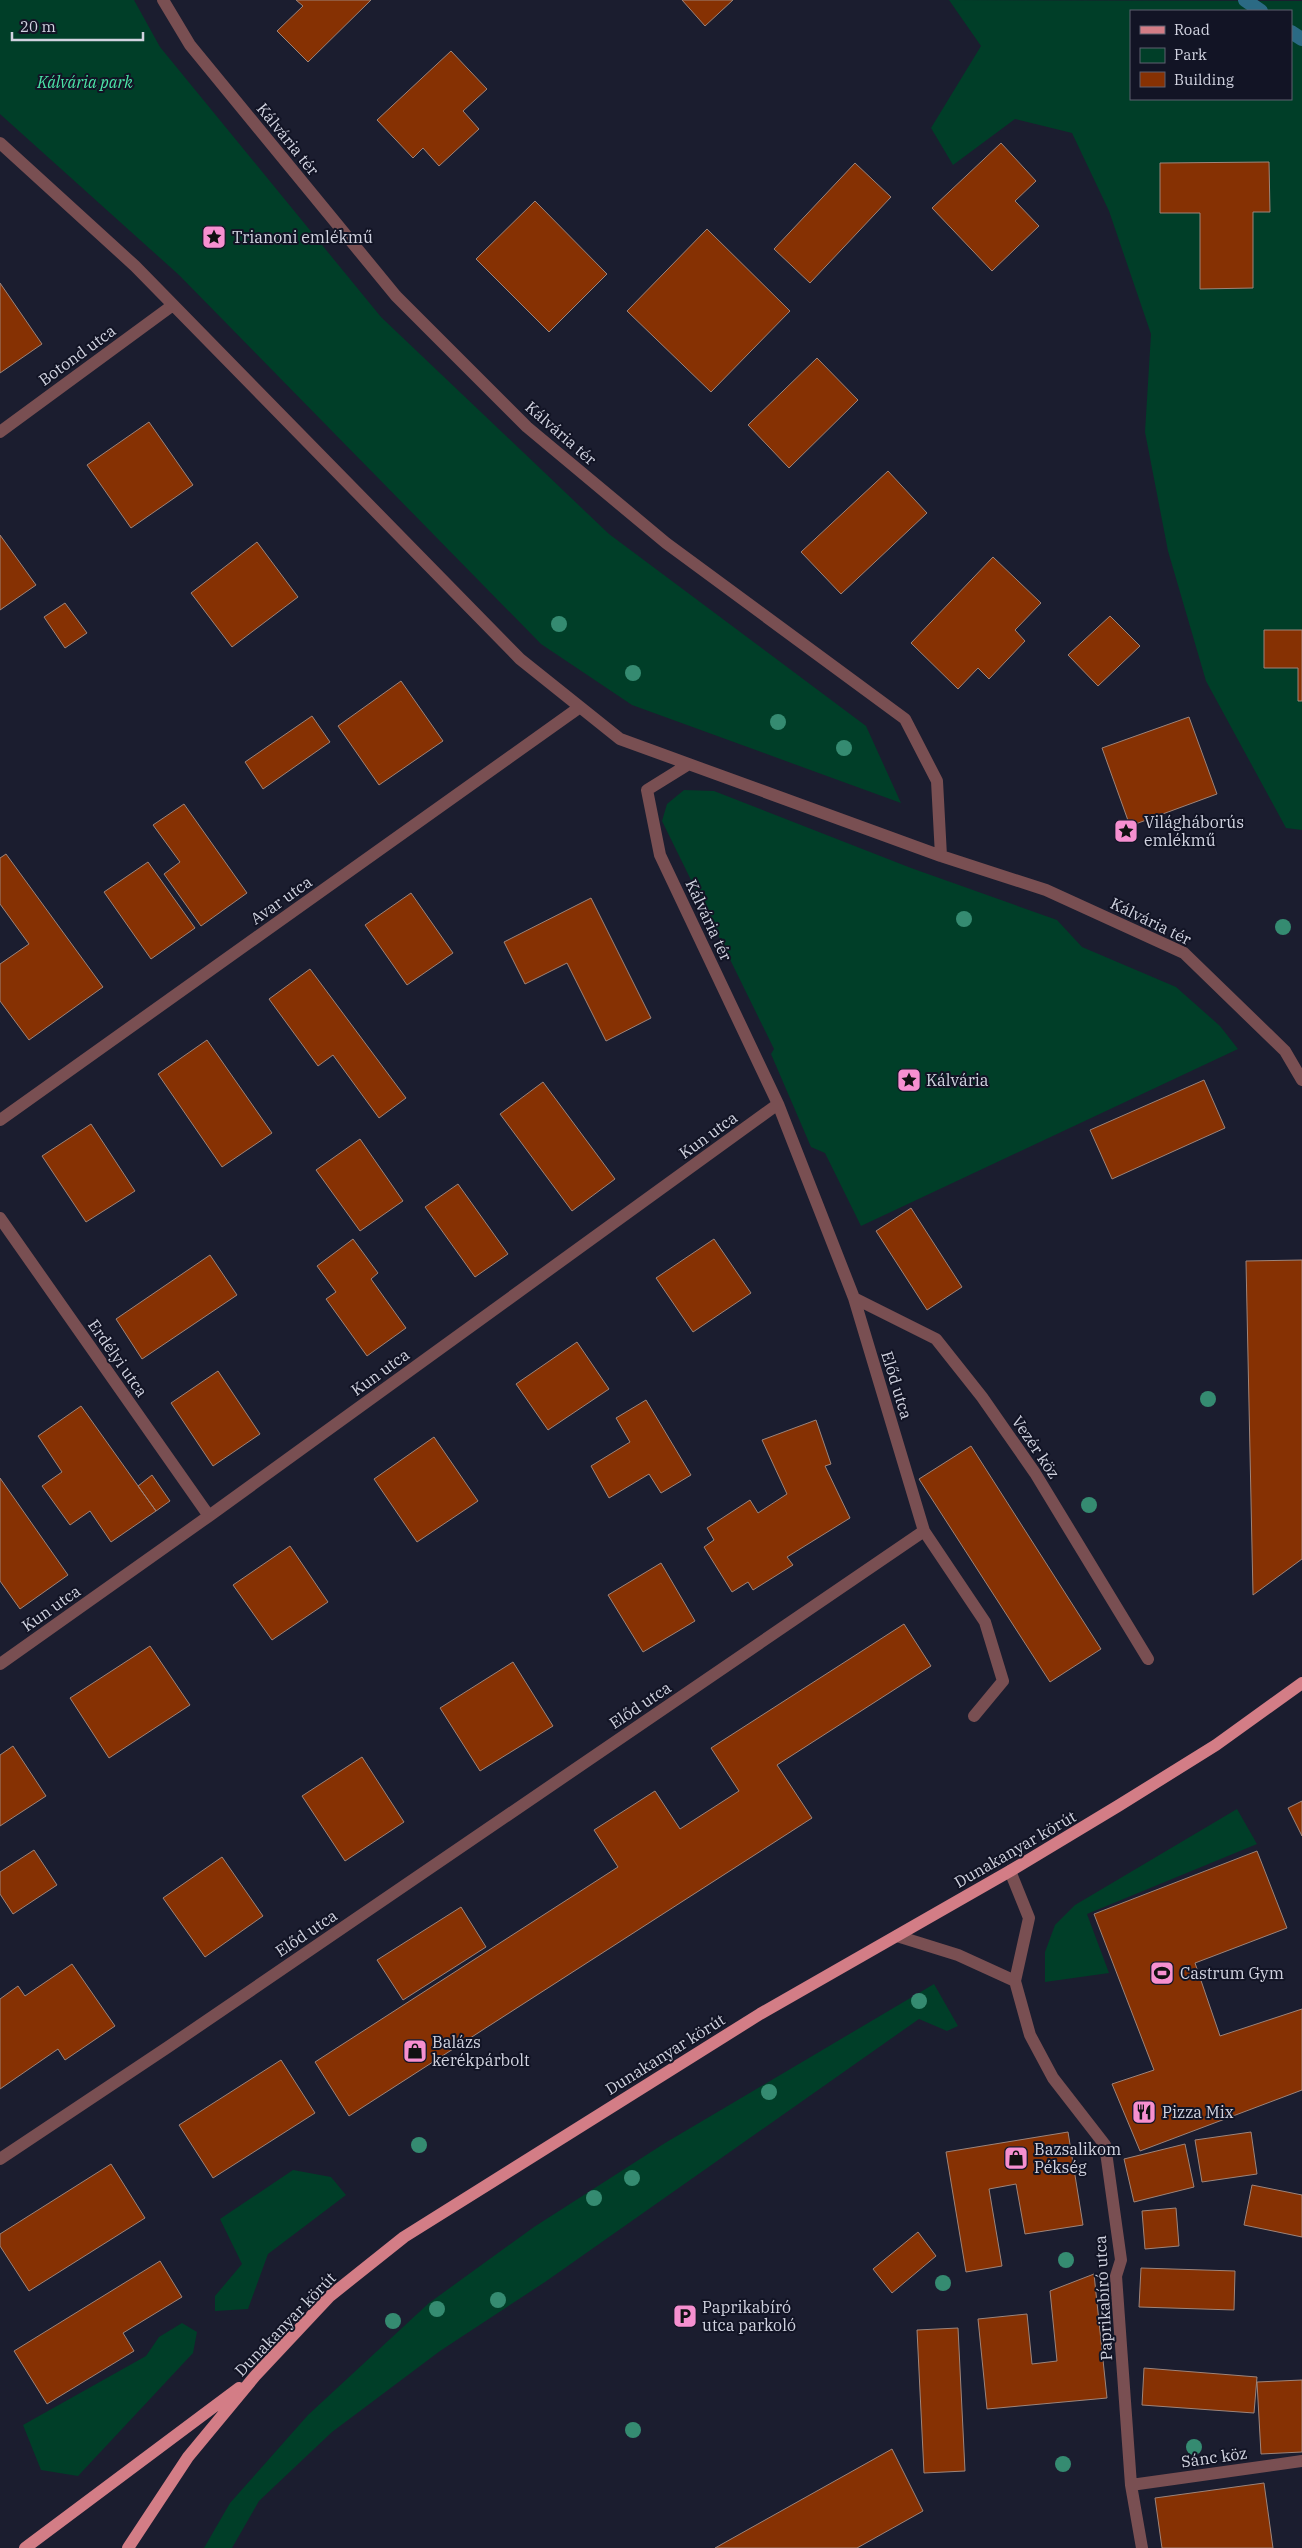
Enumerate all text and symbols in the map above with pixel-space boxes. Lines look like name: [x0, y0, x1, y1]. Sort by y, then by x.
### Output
scale bar: [12, 10, 144, 42]
legend: [1130, 10, 1292, 100]
text: 20 m: [20, 17, 56, 36]
text: Road: [1174, 20, 1210, 39]
text: Park: [1174, 45, 1207, 64]
text: Building: [1174, 70, 1234, 89]
park label: Kálvária park: [36, 72, 133, 92]
street label: Kálvária tér: [253, 99, 323, 179]
place icon: Trianoni emlékmű: [201, 224, 227, 250]
place label: Trianoni emlékmű: [232, 227, 373, 247]
street label: Botond utca: [34, 320, 120, 390]
street label: Kálvária tér: [521, 397, 601, 469]
place label: Világháborús emlékmű: [1144, 812, 1244, 850]
place icon: Világháborús emlékmű: [1113, 818, 1139, 844]
street label: Avar utca: [246, 871, 316, 929]
street label: Kálvária tér: [681, 876, 737, 964]
street label: Kálvária tér: [1107, 893, 1195, 949]
place icon: Kálvária: [896, 1067, 922, 1093]
place label: Kálvária: [926, 1070, 989, 1090]
street label: Kun utca: [675, 1107, 741, 1163]
street label: Erdélyi utca: [84, 1315, 152, 1401]
street label: Kun utca: [347, 1344, 413, 1400]
street label: Előd utca: [877, 1349, 917, 1422]
street label: Vezér köz: [1008, 1412, 1064, 1482]
street label: Kun utca: [18, 1580, 84, 1635]
street label: Előd utca: [605, 1677, 675, 1733]
street label: Dunakanyar körút: [951, 1806, 1080, 1892]
street label: Előd utca: [271, 1905, 341, 1961]
sports icon: Castrum Gym: [1149, 1960, 1175, 1986]
place label: Castrum Gym: [1180, 1963, 1284, 1983]
street label: Dunakanyar körút: [602, 2009, 729, 2099]
place label: Balázs kerékpárbolt: [432, 2032, 530, 2070]
shop icon: Balázs kerékpárbolt: [402, 2038, 428, 2064]
restaurant icon: Pizza Mix: [1131, 2099, 1157, 2125]
place label: Pizza Mix: [1162, 2102, 1234, 2122]
place label: Bazsalikom Pékség: [1034, 2139, 1121, 2177]
shop icon: Bazsalikom Pékség: [1003, 2145, 1029, 2171]
street label: Paprikabíró utca: [1090, 2235, 1116, 2361]
street label: Dunakanyar körút: [230, 2267, 340, 2380]
place label: Paprikabíró utca parkoló: [702, 2297, 796, 2335]
parking icon: Paprikabíró utca parkoló: [672, 2303, 698, 2329]
street label: Sánc köz: [1180, 2442, 1248, 2472]

